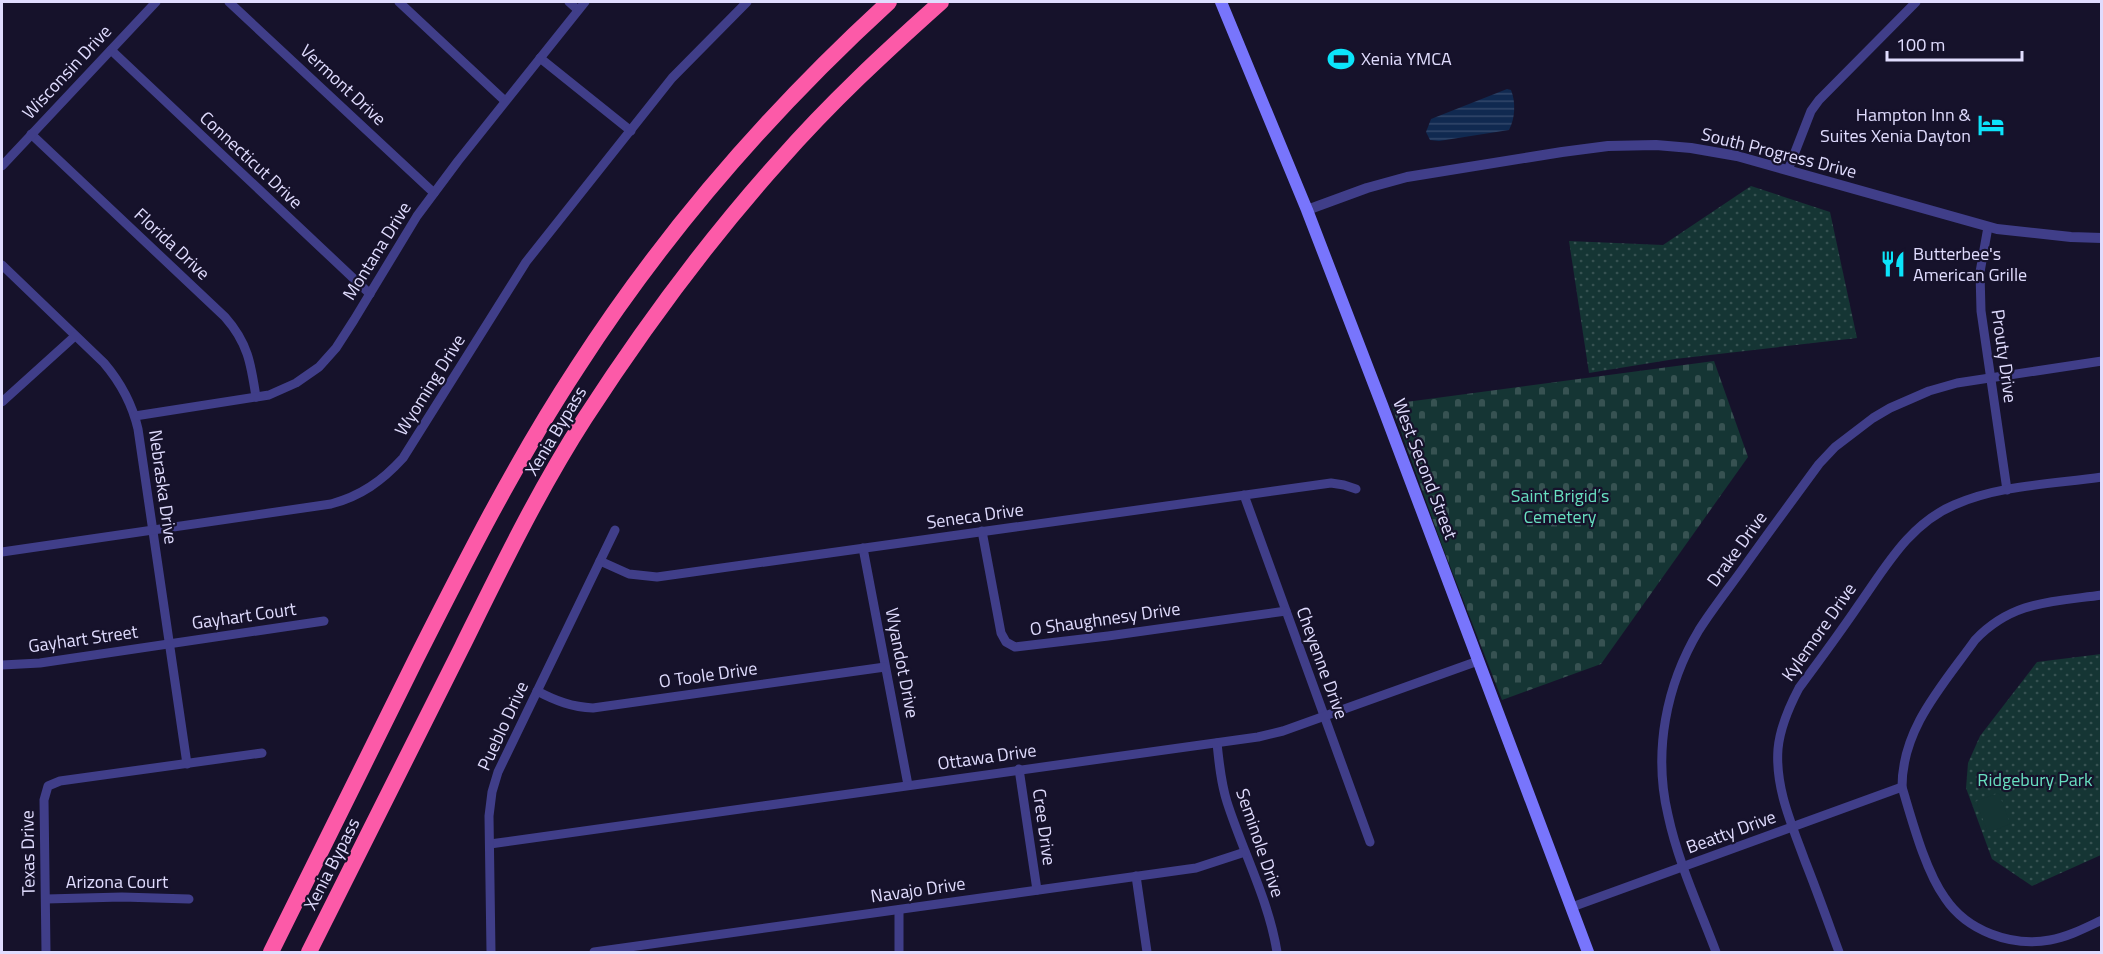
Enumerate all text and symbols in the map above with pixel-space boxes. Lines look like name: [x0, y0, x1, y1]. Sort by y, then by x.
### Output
street label: Wisconsin Drive: [16, 18, 118, 125]
scale bar: [1887, 24, 2022, 62]
text: 100 m: [1896, 31, 1945, 58]
street label: Vermont Drive: [294, 38, 392, 132]
sports icon: Xenia YMCA: [1326, 44, 1356, 74]
place label: Xenia YMCA: [1361, 45, 1452, 72]
place label: Hampton Inn & Suites Xenia Dayton: [1820, 101, 1972, 149]
street label: Connecticut Drive: [194, 105, 309, 215]
hotel icon: Hampton Inn & Suites Xenia Dayton: [1976, 110, 2006, 140]
street label: South Progress Drive: [1698, 120, 1860, 185]
street label: Montana Drive: [336, 196, 418, 305]
street label: Florida Drive: [128, 201, 216, 286]
place label: Butterbee's American Grille: [1913, 240, 2027, 288]
restaurant icon: Butterbee's American Grille: [1878, 249, 1908, 279]
street label: Prouty Drive: [1985, 307, 2024, 404]
street label: Wyoming Drive: [388, 329, 472, 441]
street label: Xenia Bypass: [518, 381, 593, 481]
street label: West Second Street: [1386, 394, 1465, 544]
street label: Nebraska Drive: [142, 428, 185, 546]
park label: Saint Brigid’s Cemetery: [1511, 482, 1609, 530]
street label: Seneca Drive: [925, 495, 1025, 536]
street label: Drake Drive: [1700, 505, 1773, 592]
street label: Kylemore Drive: [1775, 577, 1863, 686]
street label: Gayhart Court: [190, 595, 299, 636]
street label: O Shaughnesy Drive: [1028, 595, 1182, 642]
street label: Cheyenne Drive: [1290, 603, 1355, 723]
street label: Wyandot Drive: [879, 605, 926, 720]
street label: Gayhart Street: [26, 617, 140, 660]
street label: O Toole Drive: [657, 654, 759, 695]
street label: Pueblo Drive: [470, 677, 535, 775]
street label: Ottawa Drive: [936, 736, 1038, 777]
park label: Ridgebury Park: [1977, 766, 2093, 793]
street label: Seminole Drive: [1229, 785, 1292, 901]
street label: Cree Drive: [1026, 787, 1063, 867]
street label: Beatty Drive: [1682, 803, 1780, 860]
street label: Texas Drive: [13, 810, 42, 896]
street label: Xenia Bypass: [297, 813, 366, 915]
street label: Arizona Court: [66, 868, 169, 895]
street label: Navajo Drive: [869, 869, 967, 910]

